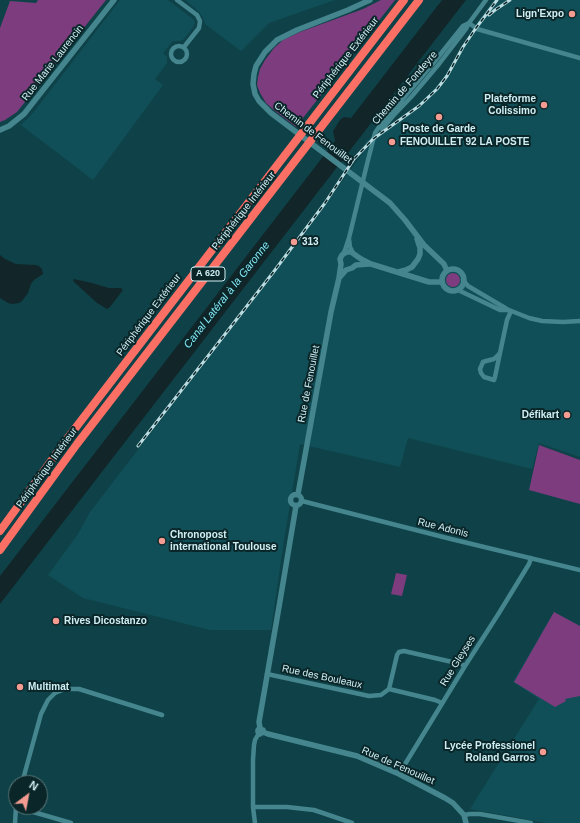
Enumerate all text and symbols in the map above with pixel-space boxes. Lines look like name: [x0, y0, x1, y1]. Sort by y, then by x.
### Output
place label: Lign'Expo: [516, 8, 564, 20]
marker: Lign'Expo: [567, 9, 577, 19]
street label: Périphérique Extérieur: [311, 15, 381, 101]
street label: Rue Marie Laurencin: [20, 23, 86, 103]
street label: Chemin de Fondeyre: [370, 49, 440, 127]
place label: Plateforme Colissimo: [484, 93, 536, 116]
street label: Chemin de Fenouillet: [272, 100, 354, 166]
marker: Plateforme Colissimo: [539, 100, 549, 110]
marker: Poste de Garde: [434, 112, 444, 122]
place label: Poste de Garde: [402, 123, 476, 135]
place label: FENOUILLET 92 LA POSTE: [400, 136, 529, 148]
marker: FENOUILLET 92 LA POSTE: [387, 137, 397, 147]
street label: Périphérique Intérieur: [210, 169, 278, 253]
place label: 313: [302, 236, 319, 248]
marker: 313: [289, 237, 299, 247]
water label: Canal Latéral à la Garonne: [181, 239, 273, 351]
road number: A 620: [191, 267, 225, 281]
street label: Périphérique Extérieur: [114, 272, 184, 358]
street label: Rue de Fenouillet: [296, 344, 322, 424]
place label: Défikart: [522, 409, 559, 421]
marker: Défikart: [562, 410, 572, 420]
street label: Périphérique Intérieur: [14, 426, 80, 510]
street label: Rue Adonis: [416, 516, 470, 540]
place label: Chronopost international Toulouse: [170, 529, 276, 552]
marker: Chronopost international Toulouse: [157, 536, 167, 546]
place label: Rives Dicostanzo: [64, 615, 147, 627]
marker: Rives Dicostanzo: [51, 616, 61, 626]
street label: Rue Gleyses: [438, 634, 478, 688]
street label: Rue des Bouleaux: [281, 663, 363, 691]
place label: Multimat: [28, 681, 69, 693]
marker: Multimat: [15, 682, 25, 692]
place label: Lycée Professionel Roland Garros: [444, 740, 535, 764]
street label: Rue de Fenouillet: [360, 745, 436, 787]
marker: Lycée Professionel Roland Garros: [538, 747, 548, 757]
north arrow: [8, 775, 48, 815]
text: N: [27, 778, 40, 793]

